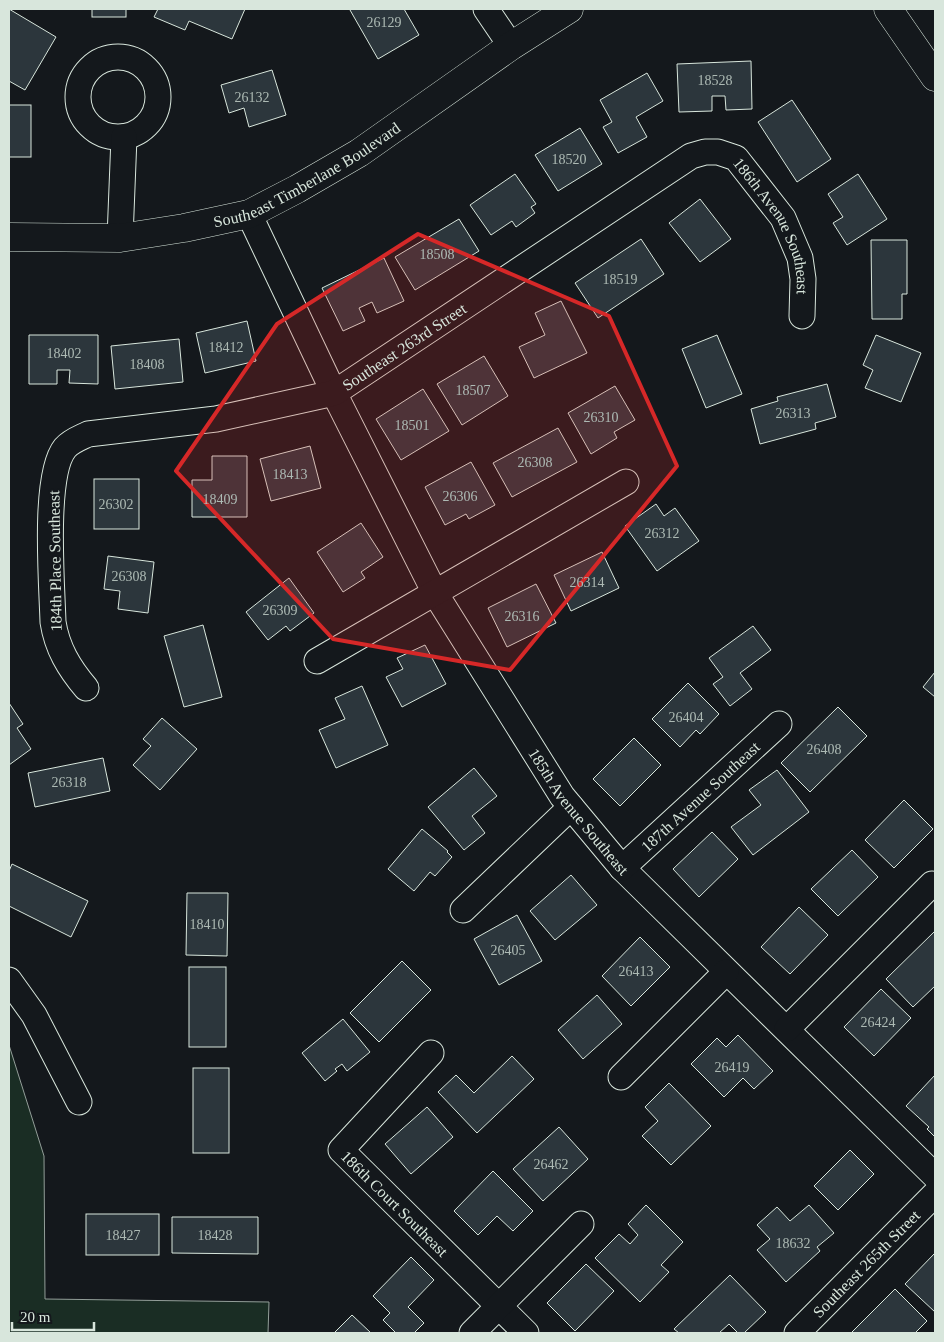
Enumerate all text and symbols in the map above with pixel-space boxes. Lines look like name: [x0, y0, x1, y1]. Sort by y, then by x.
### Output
house number: 26129: [367, 15, 402, 30]
house number: 18528: [698, 73, 733, 88]
house number: 26132: [235, 90, 270, 105]
street label: Southeast Timberlane Boulevard: [212, 119, 403, 230]
house number: 18520: [552, 152, 587, 167]
street label: 186th Avenue Southeast: [730, 154, 812, 295]
house number: 18508: [420, 247, 455, 262]
house number: 18519: [603, 272, 638, 287]
street label: Southeast 263rd Street: [339, 299, 470, 394]
house number: 18412: [209, 340, 244, 355]
house number: 18402: [47, 346, 82, 361]
house number: 18408: [130, 357, 165, 372]
house number: 18507: [456, 383, 491, 398]
house number: 26313: [776, 406, 811, 421]
house number: 26310: [584, 410, 619, 425]
house number: 18501: [395, 418, 430, 433]
house number: 26308: [518, 455, 553, 470]
house number: 18413: [273, 467, 308, 482]
house number: 26306: [443, 489, 478, 504]
street label: 184th Place Southeast: [45, 490, 65, 632]
house number: 18409: [203, 492, 238, 507]
house number: 26302: [99, 497, 134, 512]
house number: 26312: [645, 526, 680, 541]
house number: 26308: [112, 569, 147, 584]
house number: 26314: [570, 575, 605, 590]
house number: 26309: [263, 603, 298, 618]
house number: 26316: [505, 609, 540, 624]
house number: 26404: [669, 710, 704, 725]
street label: 187th Avenue Southeast: [637, 738, 763, 855]
house number: 26408: [807, 742, 842, 757]
street label: 185th Avenue Southeast: [526, 745, 633, 879]
house number: 26318: [52, 775, 87, 790]
house number: 18410: [190, 917, 225, 932]
house number: 26405: [491, 943, 526, 958]
house number: 26413: [619, 964, 654, 979]
house number: 26424: [861, 1015, 896, 1030]
house number: 26419: [715, 1060, 750, 1075]
street label: 186th Court Southeast: [338, 1147, 452, 1260]
house number: 26462: [534, 1157, 569, 1172]
street label: Southeast 265th Street: [809, 1206, 923, 1321]
house number: 18427: [106, 1228, 141, 1243]
house number: 18428: [198, 1228, 233, 1243]
house number: 18632: [776, 1236, 811, 1251]
scale bar: [12, 1300, 95, 1332]
text: 20 m: [20, 1309, 51, 1325]

